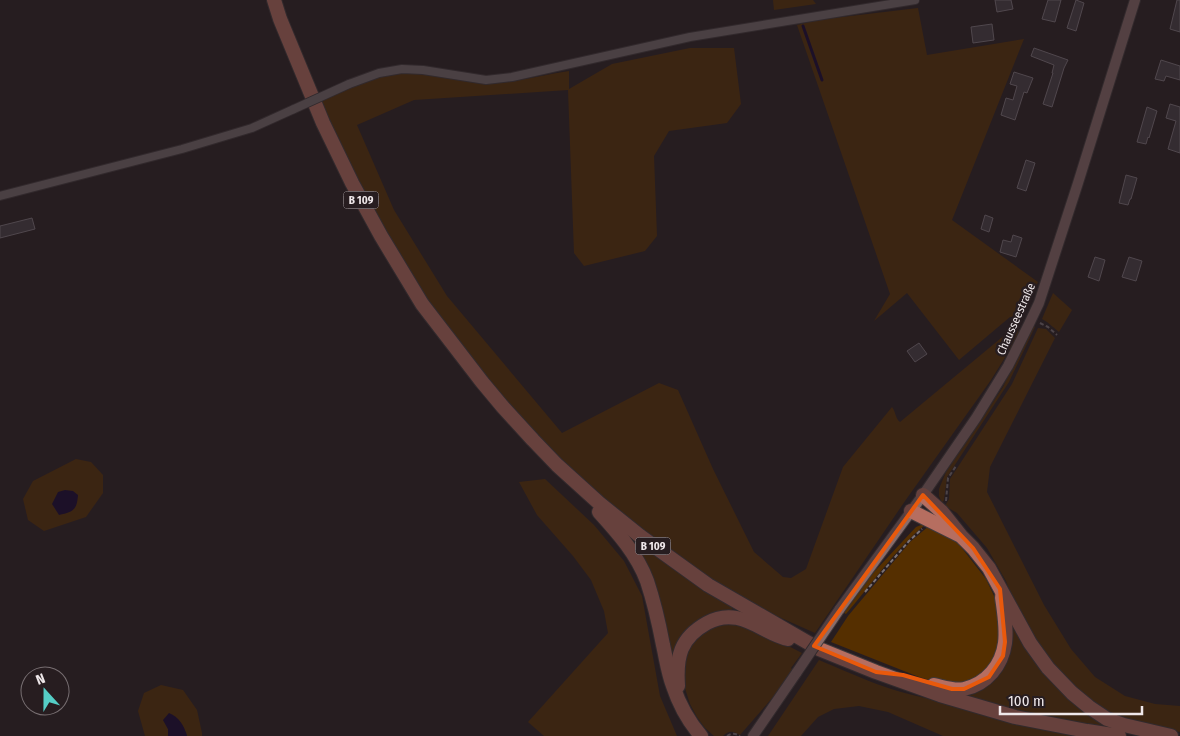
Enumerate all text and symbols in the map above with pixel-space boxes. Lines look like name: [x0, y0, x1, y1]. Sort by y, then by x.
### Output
road number: B 109: [344, 192, 378, 208]
street label: Chausseestraße: [994, 281, 1038, 357]
road number: B 109: [636, 538, 670, 554]
north arrow: [20, 666, 70, 716]
text: N: [34, 670, 47, 689]
scale bar: [1000, 684, 1142, 716]
text: 100 m: [1008, 692, 1045, 710]

